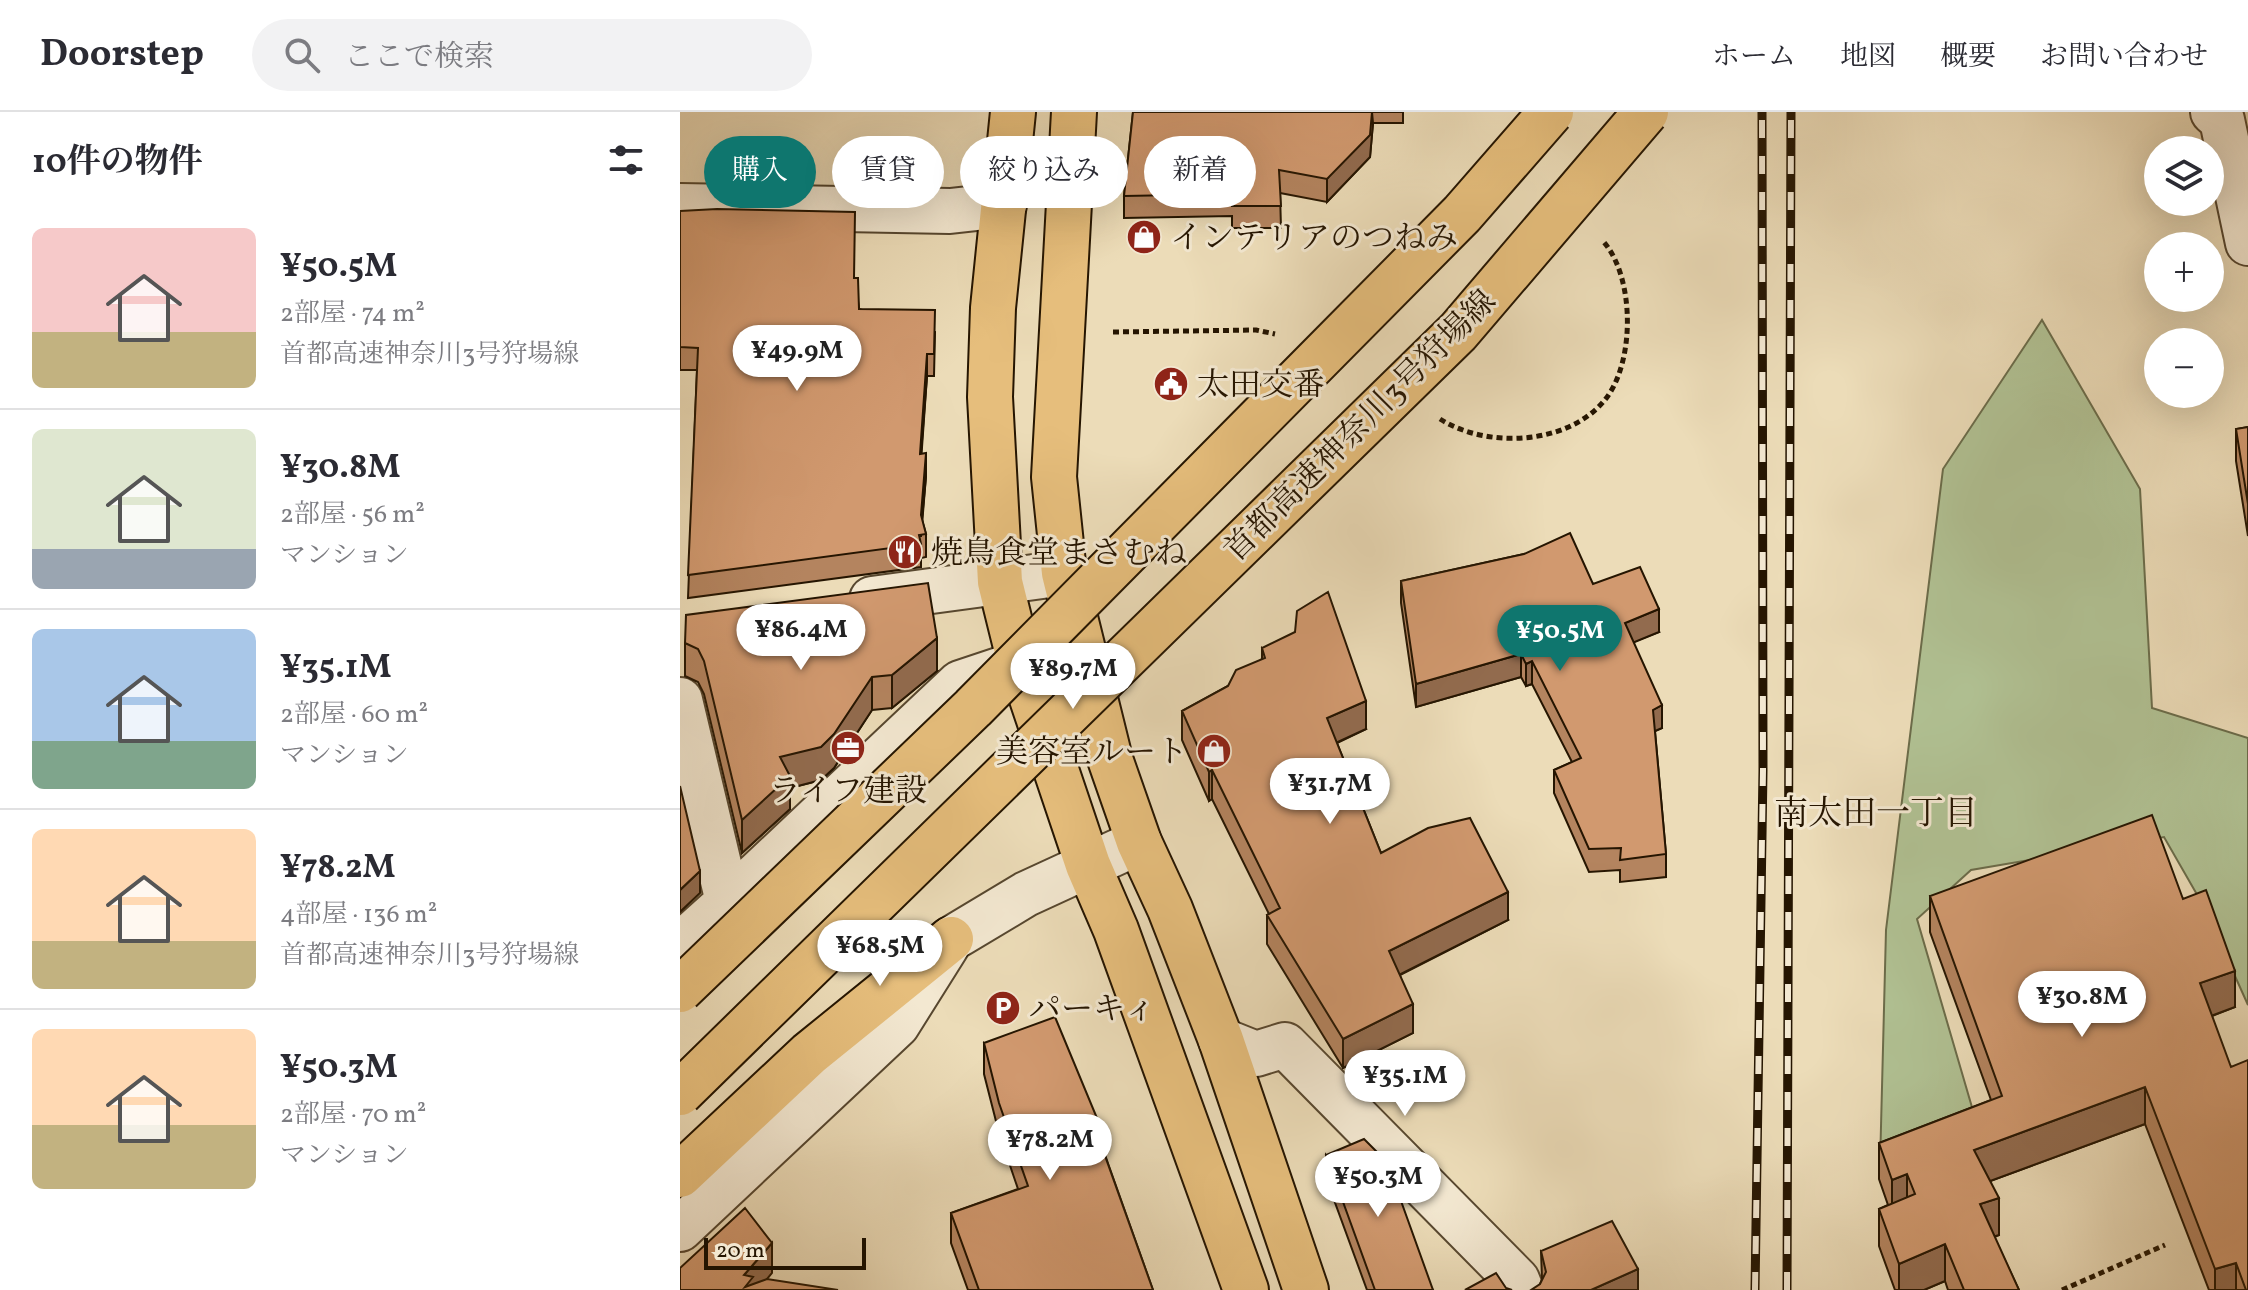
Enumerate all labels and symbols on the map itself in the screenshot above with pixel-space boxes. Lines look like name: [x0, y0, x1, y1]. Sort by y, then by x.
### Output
shop icon: インテリアのつねみ: [1125, 218, 1163, 256]
place label: インテリアのつねみ: [1170, 218, 1458, 262]
street label: 首都高速神奈川3号狩場線: [1215, 281, 1507, 573]
pin: ¥49.9M: [732, 325, 862, 393]
public building icon: 太田交番: [1152, 365, 1190, 403]
place label: 太田交番: [1197, 365, 1325, 409]
restaurant icon: 焼鳥食堂まさむね: [886, 533, 924, 571]
place label: 焼鳥食堂まさむね: [931, 533, 1187, 577]
pin: ¥86.4M: [736, 604, 866, 672]
pin: ¥50.5M: [1495, 605, 1625, 673]
pin: ¥89.7M: [1008, 643, 1138, 711]
office icon: ライフ建設: [829, 729, 867, 767]
place label: 美容室ルート: [996, 732, 1188, 776]
shop icon: 美容室ルート: [1195, 732, 1233, 770]
pin: ¥31.7M: [1265, 758, 1395, 826]
place label: ライフ建設: [769, 771, 927, 815]
district label: 南太田一丁目: [1774, 792, 1978, 839]
pin: ¥68.5M: [815, 920, 945, 988]
pin: ¥30.8M: [2017, 971, 2147, 1039]
parking icon: パーキィ: [984, 989, 1022, 1027]
place label: パーキィ: [1029, 989, 1156, 1033]
pin: ¥35.1M: [1340, 1050, 1470, 1118]
pin: ¥78.2M: [985, 1114, 1115, 1182]
pin: ¥50.3M: [1313, 1151, 1443, 1219]
scale bar: [704, 1234, 866, 1270]

